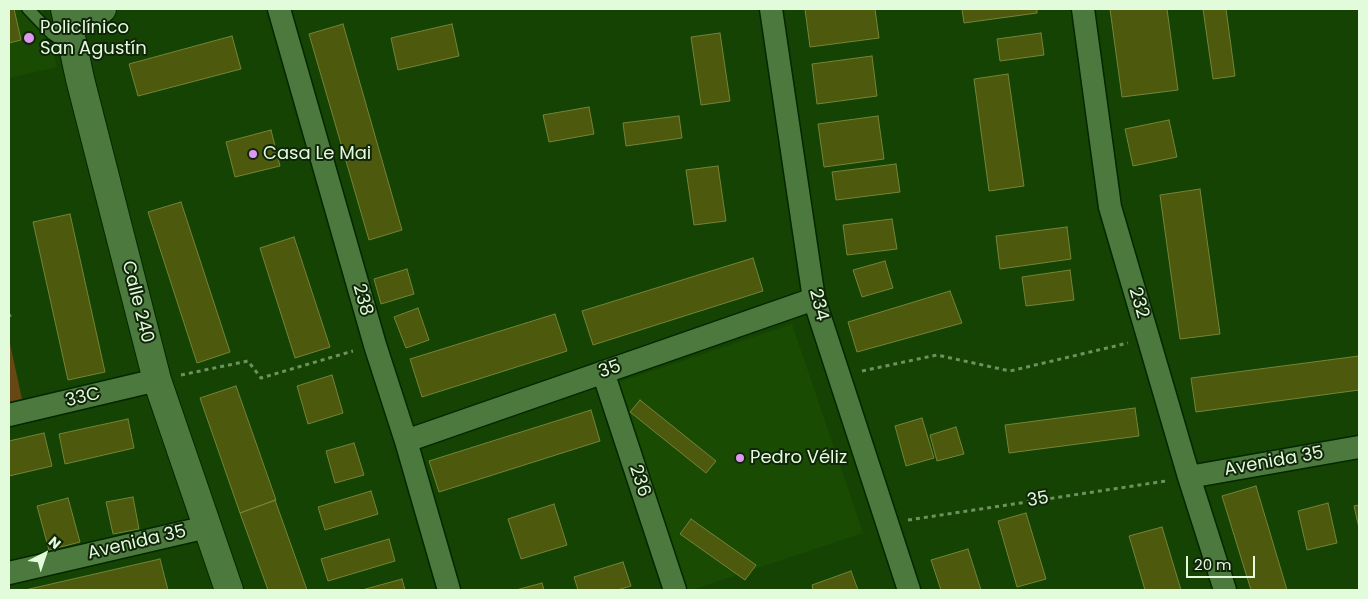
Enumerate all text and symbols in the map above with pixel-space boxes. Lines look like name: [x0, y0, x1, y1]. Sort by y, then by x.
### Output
place label: Policlínico San Agustín: [40, 17, 147, 59]
marker: Policlínico San Agustín: [22, 31, 36, 45]
place label: Casa Le Mai: [263, 143, 371, 165]
marker: Casa Le Mai: [247, 148, 259, 160]
street label: Calle 240: [116, 259, 158, 345]
street label: 238: [347, 281, 377, 319]
street label: 232: [1123, 285, 1153, 321]
street label: 234: [804, 287, 832, 323]
street label: 35: [596, 356, 624, 384]
street label: 33C: [63, 383, 103, 413]
street label: Avenida 35: [1223, 443, 1325, 481]
place label: Pedro Véliz: [750, 447, 847, 469]
marker: Pedro Véliz: [734, 452, 746, 464]
street label: 236: [624, 462, 654, 500]
street label: 35: [1025, 488, 1051, 512]
street label: Avenida 35: [86, 521, 188, 565]
north arrow: [20, 529, 70, 579]
text: N: [44, 532, 65, 554]
scale bar: [1188, 546, 1257, 578]
text: 20 m: [1194, 554, 1232, 575]

